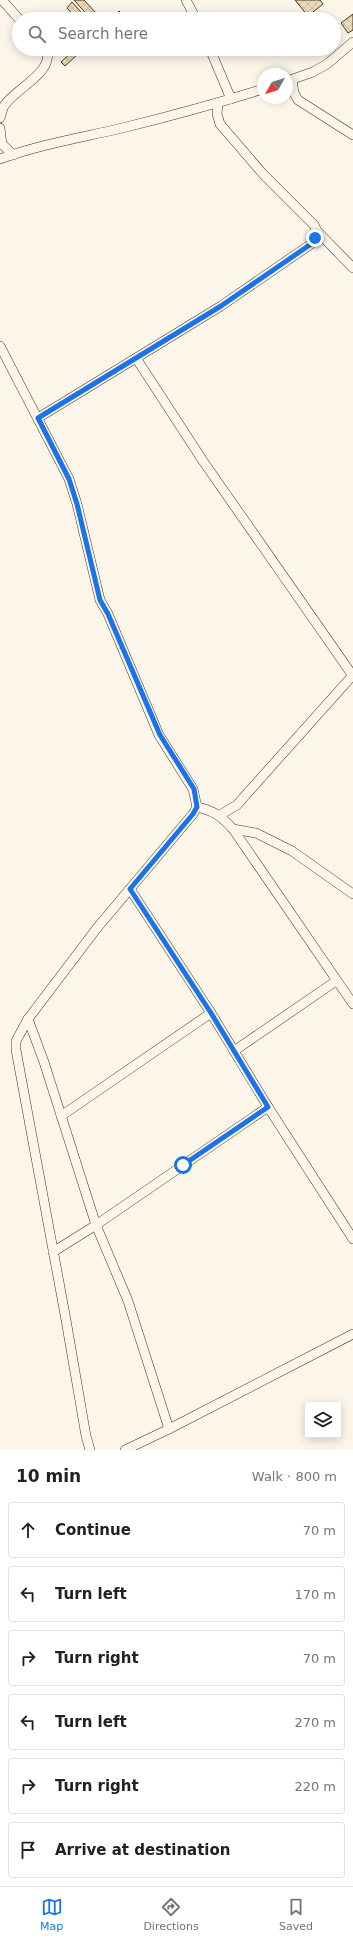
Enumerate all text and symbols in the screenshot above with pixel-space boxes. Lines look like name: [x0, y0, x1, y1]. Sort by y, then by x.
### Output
search box: [12, 12, 341, 56]
icon: search: [26, 23, 48, 45]
text: Search here: [58, 25, 148, 43]
north arrow: [257, 68, 293, 104]
route end: [306, 229, 324, 247]
route start: [174, 1156, 192, 1174]
map controls: [305, 1402, 341, 1438]
button: layers: [305, 1402, 341, 1438]
text: 10 min: [16, 1466, 81, 1486]
text: Walk · 800 m: [252, 1469, 337, 1484]
icon: ahead: [17, 1519, 39, 1541]
text: Continue: [55, 1521, 131, 1539]
text: 70 m: [303, 1523, 336, 1538]
icon: left: [17, 1583, 39, 1605]
text: Turn left: [55, 1585, 127, 1603]
text: 170 m: [294, 1587, 336, 1602]
icon: right: [17, 1647, 39, 1669]
text: Turn right: [55, 1649, 139, 1667]
text: 70 m: [303, 1651, 336, 1666]
icon: left: [17, 1711, 39, 1733]
text: Turn left: [55, 1713, 127, 1731]
text: 270 m: [294, 1715, 336, 1730]
icon: right: [17, 1775, 39, 1797]
text: Turn right: [55, 1777, 139, 1795]
text: 220 m: [294, 1779, 336, 1794]
icon: arrive: [17, 1839, 39, 1861]
text: Arrive at destination: [55, 1841, 230, 1859]
tab: Map: [40, 1896, 63, 1933]
tab: Directions: [143, 1896, 199, 1933]
tab: Saved: [279, 1896, 313, 1933]

